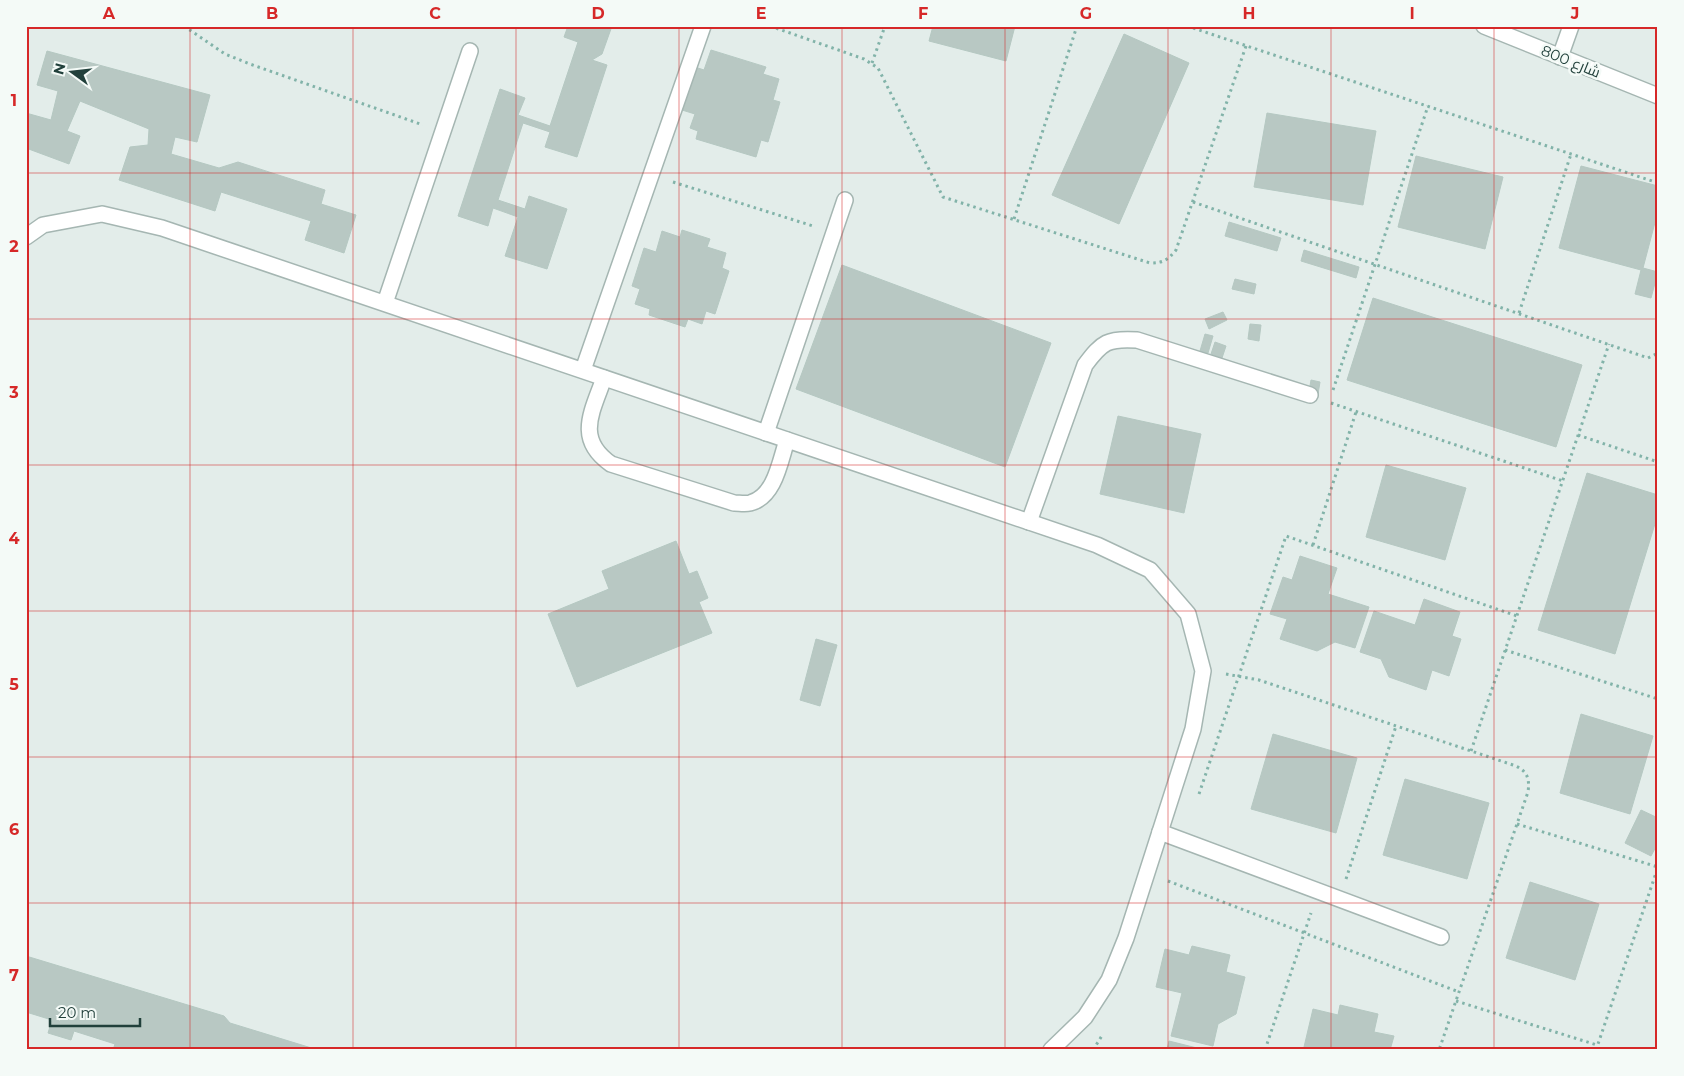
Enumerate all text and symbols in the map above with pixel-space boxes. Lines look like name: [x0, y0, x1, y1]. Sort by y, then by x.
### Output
text: A: [102, 4, 116, 23]
text: B: [266, 4, 278, 23]
text: C: [429, 4, 441, 23]
text: D: [591, 4, 605, 23]
text: E: [756, 4, 766, 23]
text: F: [918, 4, 928, 23]
text: G: [1080, 4, 1092, 23]
text: H: [1243, 4, 1255, 23]
text: I: [1409, 4, 1415, 23]
text: J: [1570, 4, 1579, 23]
street label: شارع 800: [1538, 40, 1604, 83]
north arrow: [48, 48, 98, 98]
text: N: [49, 61, 70, 76]
text: 1: [11, 91, 17, 110]
text: 2: [9, 237, 19, 256]
text: 3: [8, 383, 19, 402]
text: 4: [8, 529, 20, 548]
text: 5: [9, 675, 19, 694]
text: 6: [9, 820, 19, 839]
text: 7: [9, 966, 19, 985]
scale bar: [50, 996, 140, 1028]
text: 20 m: [58, 1003, 96, 1022]

